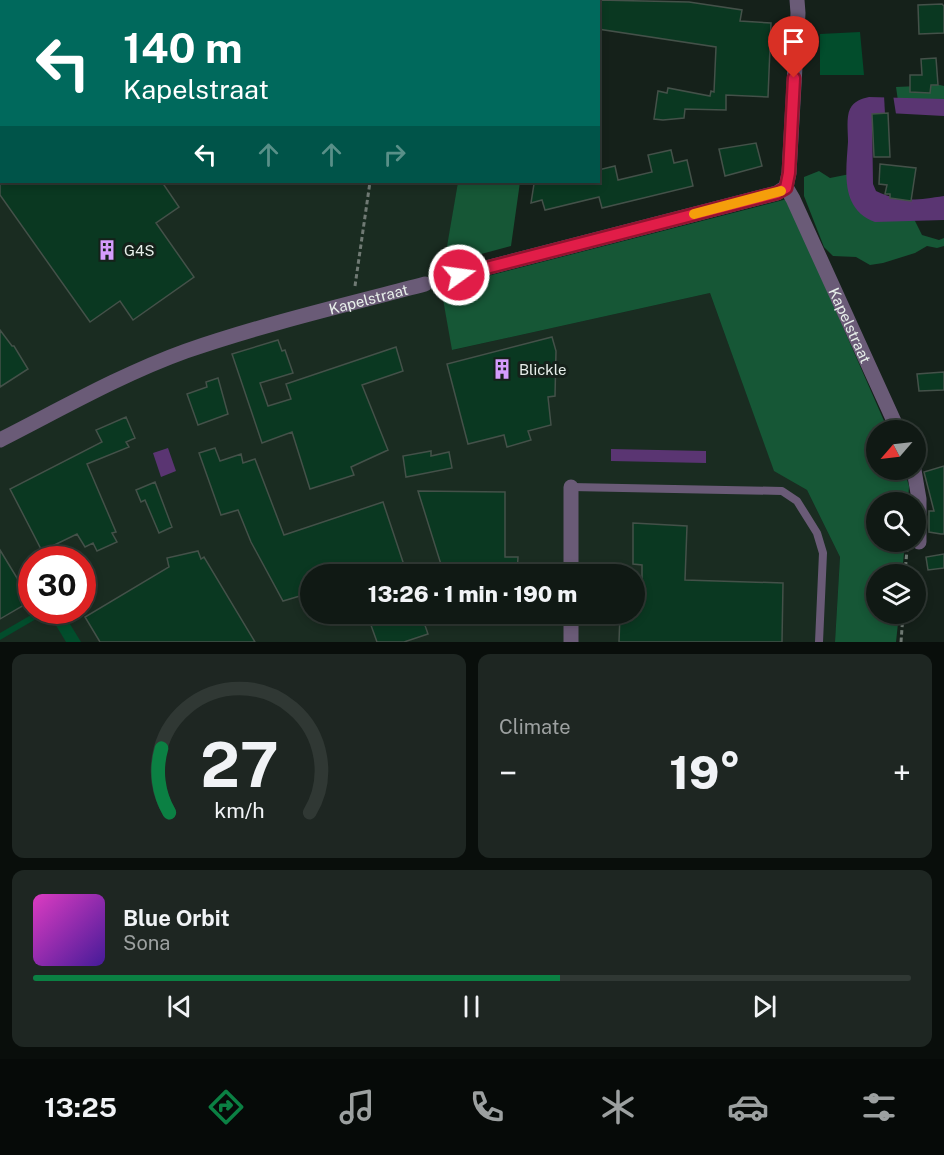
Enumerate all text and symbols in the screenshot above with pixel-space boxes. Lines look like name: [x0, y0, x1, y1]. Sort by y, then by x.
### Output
pin: [768, 16, 819, 78]
text: 140 m: [123, 23, 243, 72]
icon: left: [24, 24, 102, 102]
icon: arrive: [777, 25, 810, 58]
text: Kapelstraat: [123, 73, 269, 105]
icon: left: [189, 138, 222, 171]
icon: ahead: [252, 138, 285, 171]
icon: ahead: [315, 138, 348, 171]
icon: right: [378, 138, 411, 171]
building icon: G4S: [95, 238, 119, 262]
place label: G4S: [124, 242, 154, 259]
position arrow: [427, 243, 491, 307]
street label: Kapelstraat: [327, 280, 410, 317]
street label: Kapelstraat: [826, 285, 875, 366]
building icon: Blickle: [490, 357, 514, 381]
place label: Blickle: [519, 361, 566, 378]
north arrow: [866, 420, 926, 480]
map controls: [866, 420, 926, 624]
button: search: [866, 492, 926, 552]
speed limit sign: 30: [18, 546, 96, 624]
button: layers: [866, 564, 926, 624]
text: 13:26 · 1 min · 190 m: [368, 581, 577, 607]
text: Climate: [499, 715, 571, 739]
text: 27: [200, 728, 278, 801]
text: 19°: [669, 746, 741, 799]
text: −: [499, 754, 517, 792]
text: +: [893, 754, 911, 792]
text: km/h: [214, 798, 264, 823]
text: Blue Orbit: [123, 905, 230, 931]
text: Sona: [123, 931, 170, 955]
icon: previous: [163, 990, 196, 1023]
icon: pause: [455, 990, 488, 1023]
icon: next: [748, 990, 781, 1023]
icon: directions: [205, 1086, 247, 1128]
icon: music: [336, 1086, 378, 1128]
icon: phone: [466, 1086, 508, 1128]
icon: climate: [597, 1086, 639, 1128]
icon: car: [727, 1086, 769, 1128]
icon: filters: [858, 1086, 900, 1128]
text: 13:25: [44, 1091, 117, 1123]

